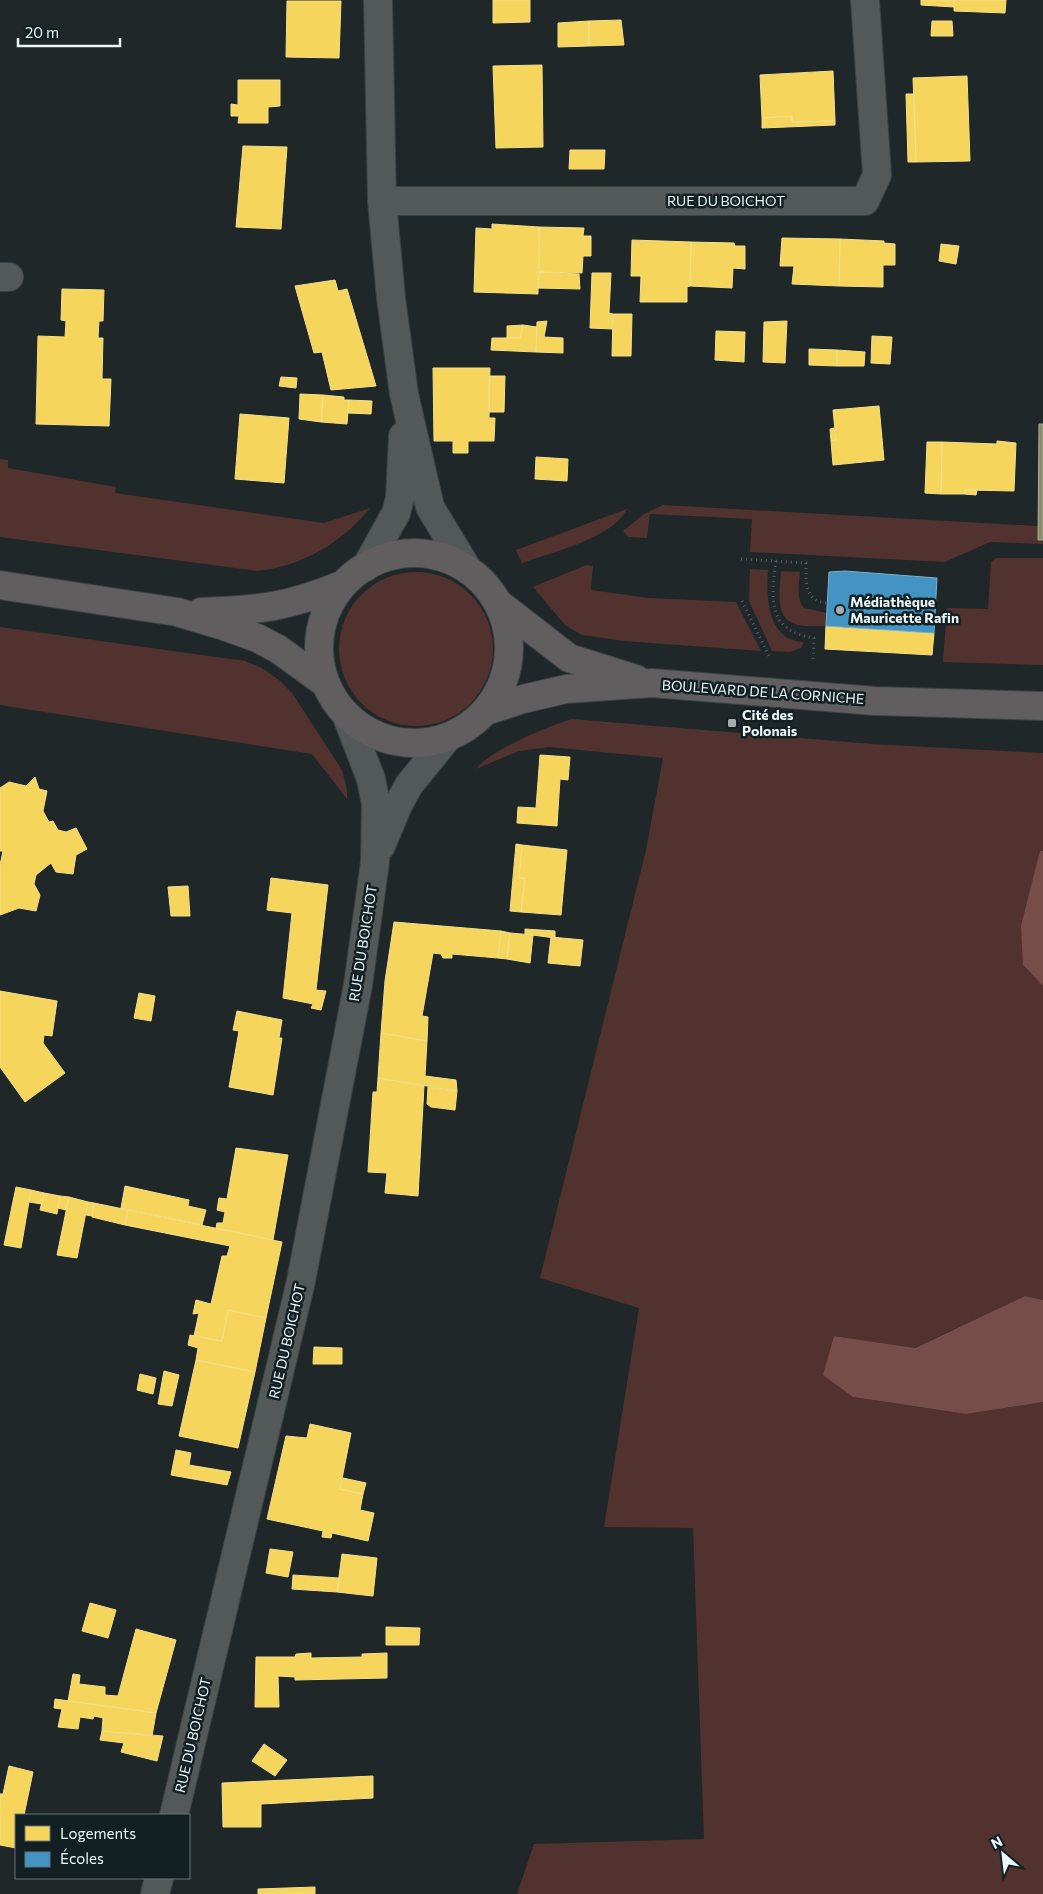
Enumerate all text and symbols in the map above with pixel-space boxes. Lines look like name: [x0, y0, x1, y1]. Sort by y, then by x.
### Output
scale bar: [18, 15, 120, 47]
text: 20 m: [25, 23, 59, 41]
street label: RUE DU BOICHOT: [667, 192, 785, 209]
place label: Médiathèque Mauricette Rafin: [850, 593, 959, 626]
marker: Médiathèque Mauricette Rafin: [834, 604, 846, 616]
street label: BOULEVARD DE LA CORNICHE: [661, 676, 865, 707]
place label: Cité des Polonais: [742, 706, 798, 739]
marker: Cité des Polonais: [726, 717, 738, 729]
street label: RUE DU BOICHOT: [345, 883, 380, 1003]
street label: RUE DU BOICHOT: [265, 1281, 308, 1400]
street label: RUE DU BOICHOT: [171, 1675, 214, 1794]
legend: [15, 1814, 190, 1879]
text: Logements: [60, 1824, 136, 1842]
north arrow: [978, 1829, 1028, 1879]
text: N: [988, 1832, 1005, 1852]
text: Écoles: [60, 1848, 104, 1867]

